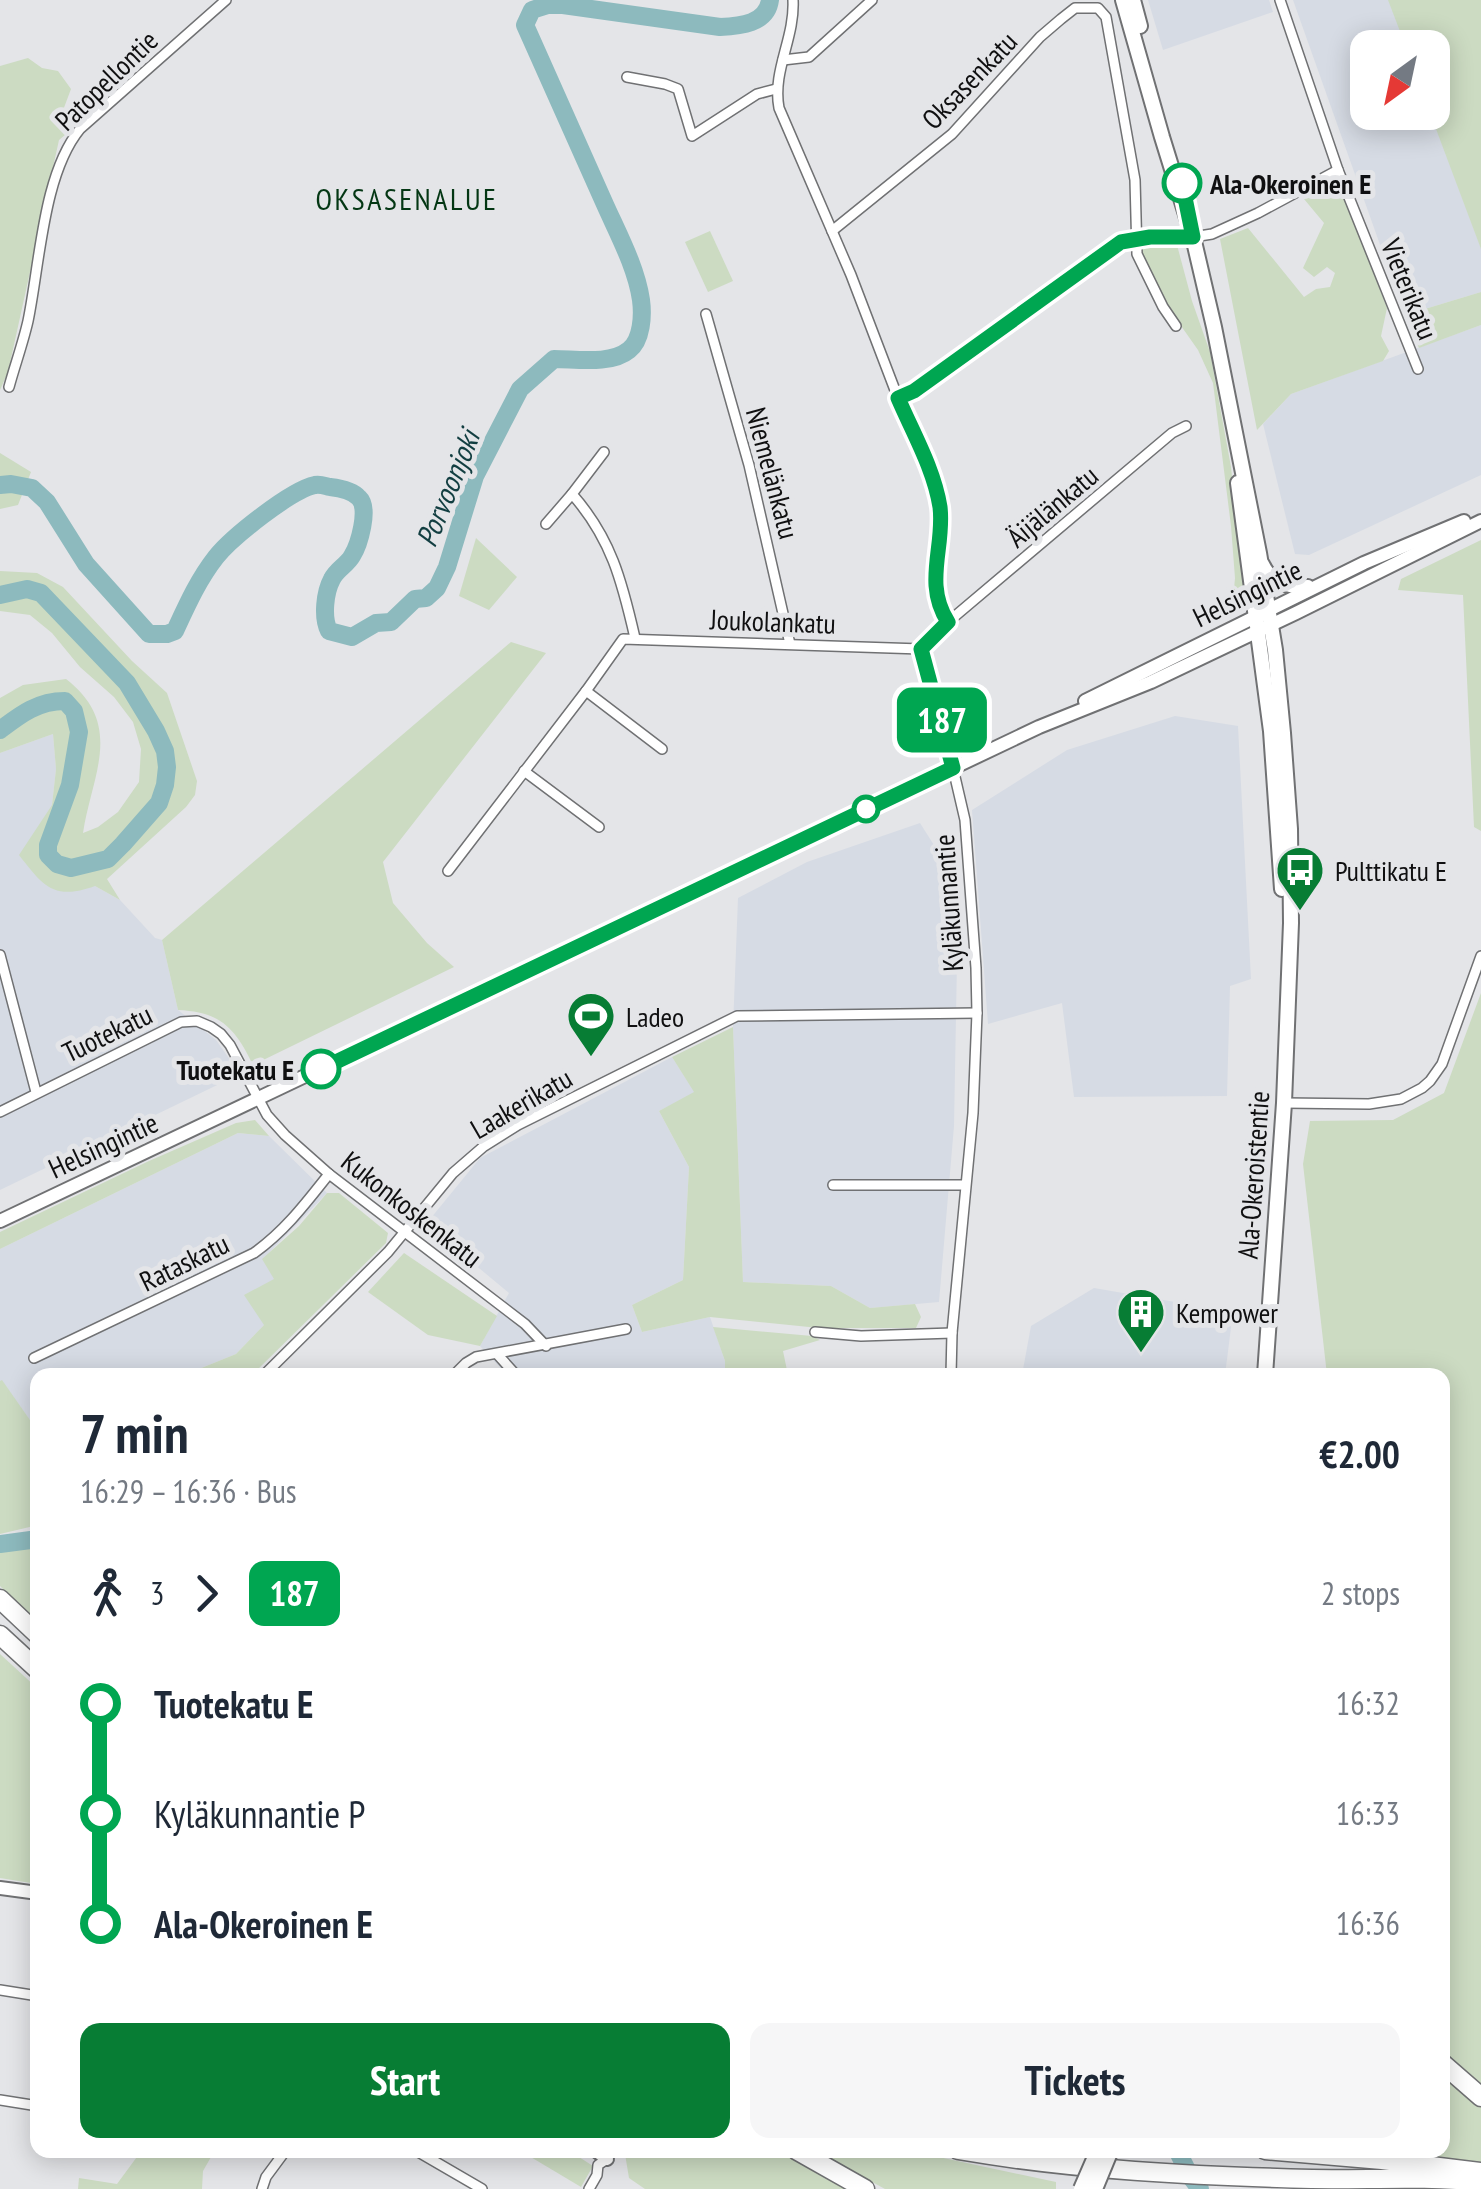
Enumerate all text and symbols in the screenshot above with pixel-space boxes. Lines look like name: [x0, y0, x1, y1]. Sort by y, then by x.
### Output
street label: Patopellontie: [47, 22, 165, 138]
street label: Oksasenkatu: [913, 23, 1025, 137]
north arrow: [1350, 30, 1450, 130]
map controls: [1350, 30, 1450, 130]
marker: Ala-Okeroinen E: [1163, 164, 1201, 202]
place label: Ala-Okeroinen E: [1209, 165, 1371, 202]
district label: OKSASENALUE: [316, 179, 498, 218]
street label: Vieterikatu: [1373, 232, 1447, 345]
street label: Niemelänkatu: [738, 403, 808, 543]
water label: Porvoonjoki: [406, 421, 489, 552]
street label: Äijälänkatu: [999, 457, 1105, 555]
street label: Helsingintie: [1186, 551, 1308, 635]
street label: Joukolankatu: [709, 600, 836, 642]
line badge: 187: [884, 688, 1000, 752]
text: 187: [917, 697, 967, 743]
unlabelled marker: [853, 796, 879, 822]
street label: Kyläkunnantie: [925, 833, 971, 973]
bus stop icon: Pulttikatu E: [1274, 844, 1326, 912]
place label: Pulttikatu E: [1335, 852, 1447, 889]
sports icon: Ladeo: [565, 990, 617, 1058]
street label: Tuotekatu: [56, 995, 158, 1071]
place label: Ladeo: [626, 998, 684, 1035]
marker: Tuotekatu E: [302, 1050, 340, 1088]
place label: Tuotekatu E: [177, 1051, 294, 1088]
street label: Laakerikatu: [463, 1059, 579, 1147]
street label: Ala-Okeroistentie: [1229, 1090, 1277, 1260]
street label: Helsingintie: [42, 1104, 164, 1186]
street label: Kukonkoskenkatu: [334, 1142, 490, 1276]
street label: Rataskatu: [133, 1225, 235, 1299]
building icon: Kempower: [1115, 1286, 1167, 1354]
place label: Kempower: [1176, 1294, 1278, 1331]
text: 7 min: [80, 1397, 189, 1468]
text: €2.00: [1319, 1429, 1400, 1478]
text: 16:29 – 16:36 · Bus: [80, 1470, 297, 1512]
icon: walk: [80, 1566, 135, 1621]
icon: forward: [179, 1566, 234, 1621]
text: 187: [269, 1570, 320, 1616]
text: 3: [150, 1572, 164, 1614]
text: 2 stops: [1321, 1572, 1400, 1614]
text: Tuotekatu E: [154, 1679, 313, 1728]
text: 16:32: [1336, 1682, 1400, 1724]
text: Kyläkunnantie P: [154, 1789, 366, 1838]
text: 16:33: [1336, 1792, 1400, 1834]
text: Ala-Okeroinen E: [154, 1899, 373, 1948]
text: 16:36: [1336, 1902, 1400, 1944]
button: Start: [80, 2023, 730, 2138]
button: Tickets: [750, 2023, 1400, 2138]

